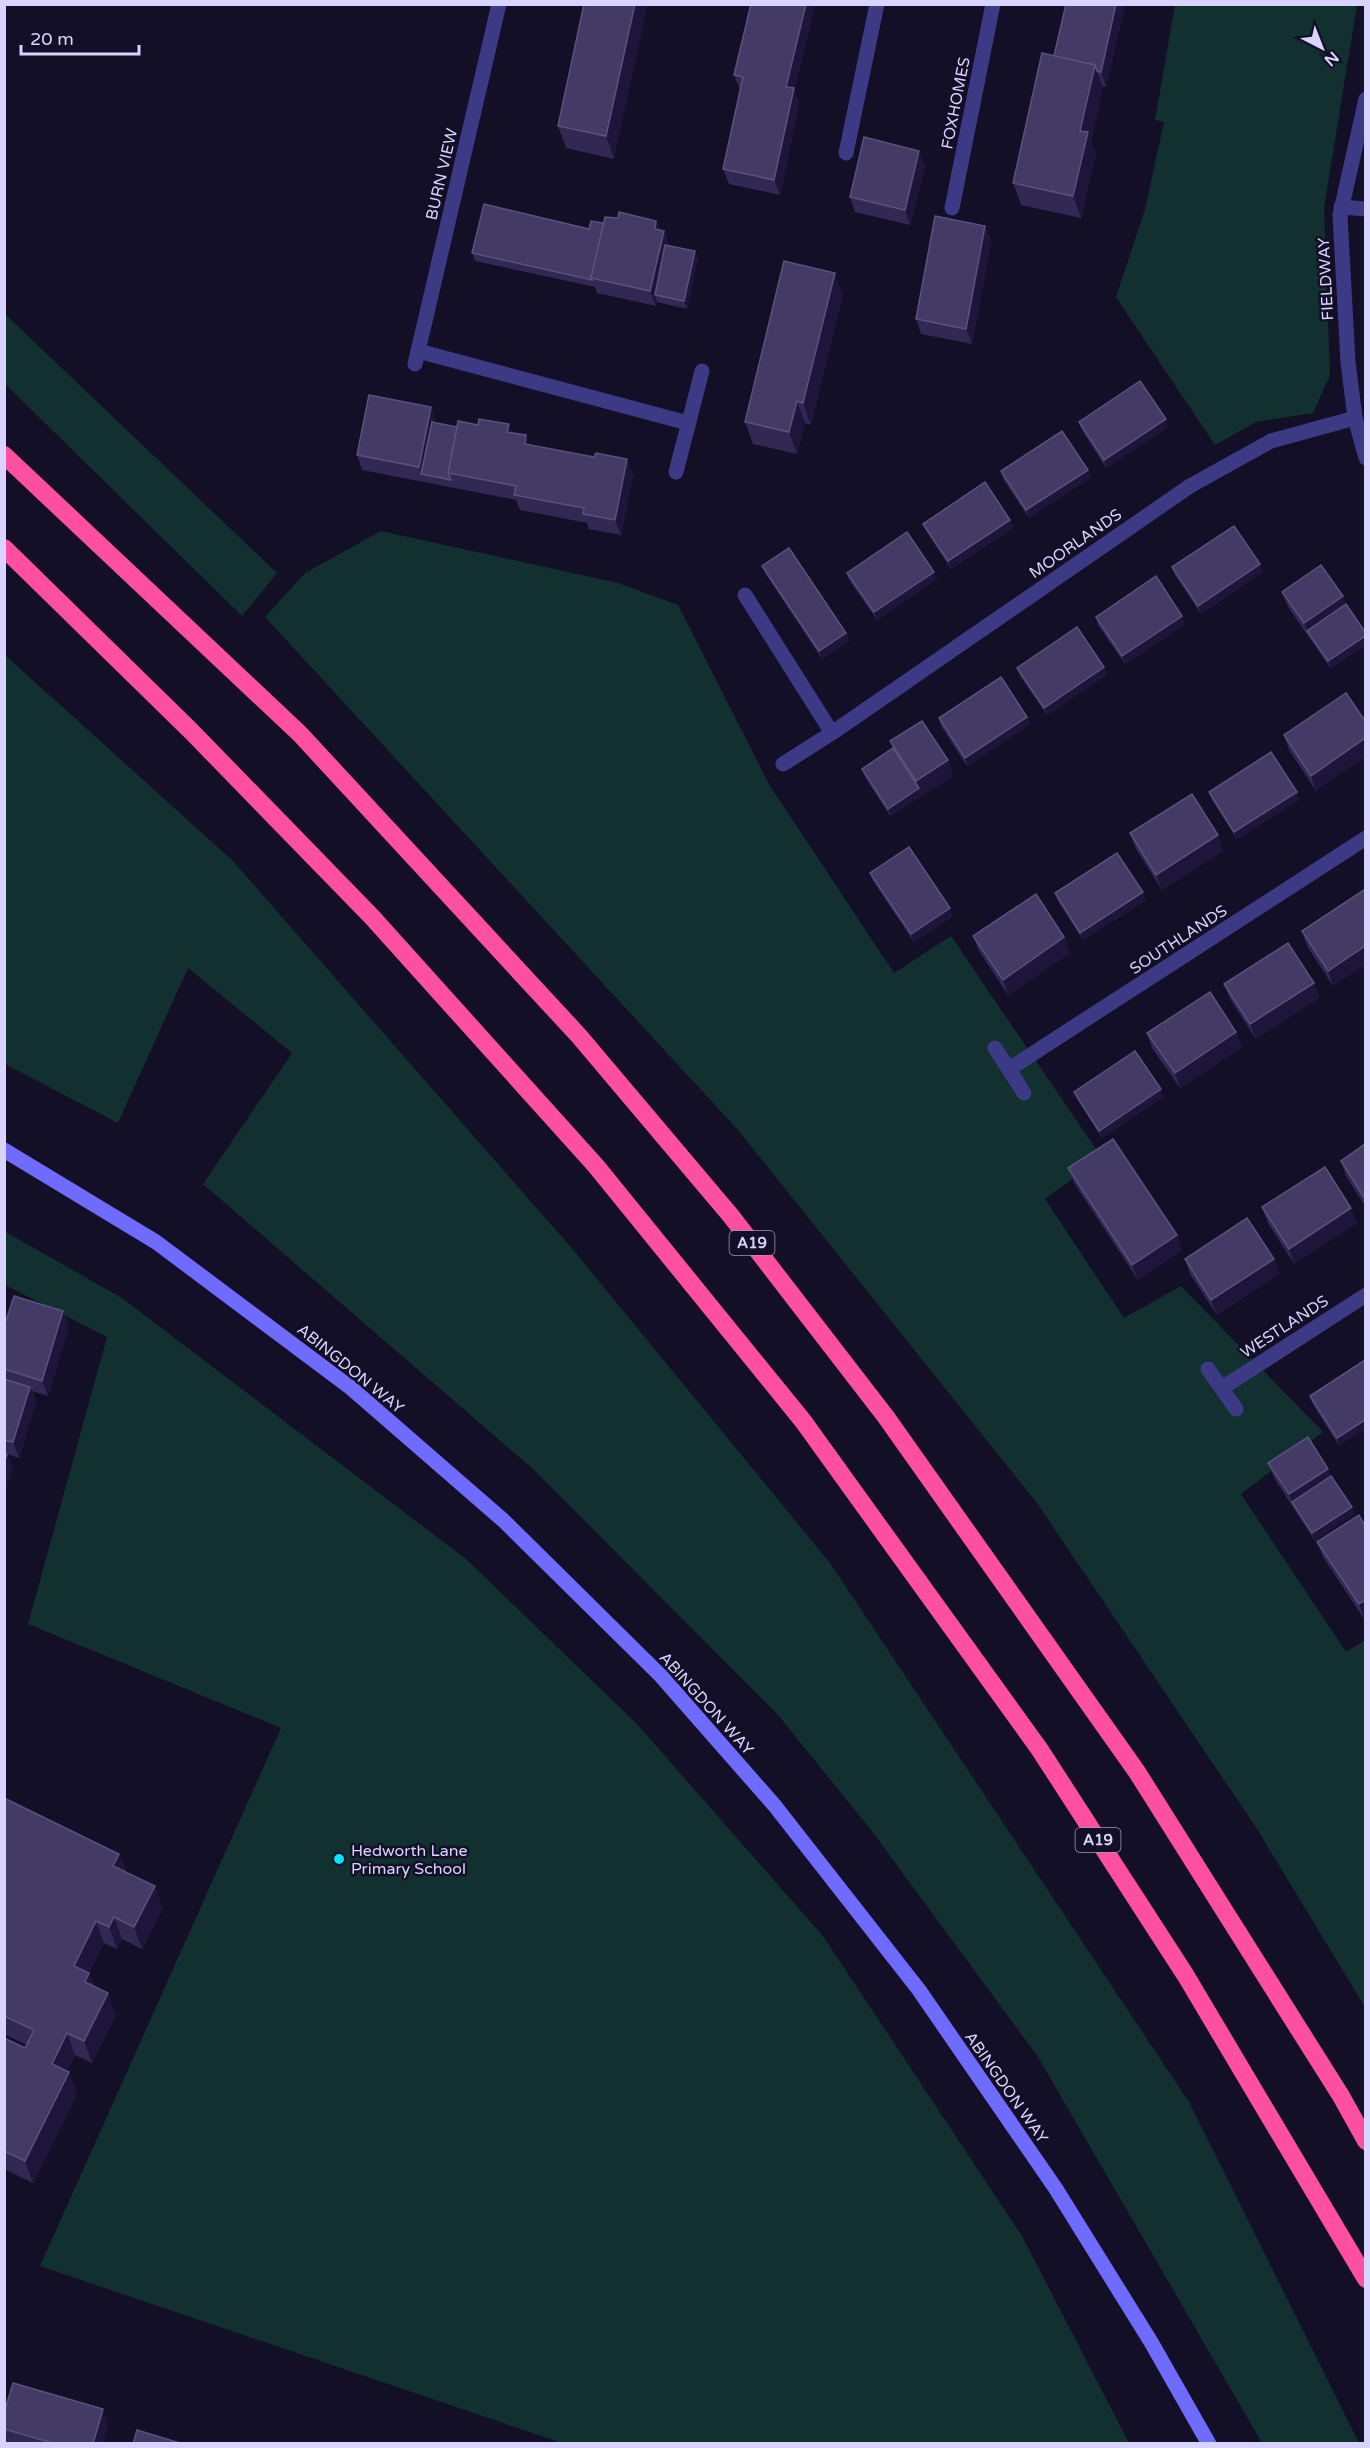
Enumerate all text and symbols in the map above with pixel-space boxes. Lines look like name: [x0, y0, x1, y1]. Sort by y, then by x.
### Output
scale bar: [21, 18, 140, 56]
north arrow: [1292, 18, 1352, 78]
text: 20 m: [30, 28, 74, 50]
text: N: [1320, 47, 1343, 70]
street label: FOXHOMES: [937, 55, 975, 151]
street label: BURN VIEW: [422, 126, 462, 222]
street label: FIELDWAY: [1314, 237, 1338, 321]
street label: MOORLANDS: [1025, 504, 1126, 583]
street label: SOUTHLANDS: [1126, 901, 1231, 979]
road number: A19: [730, 1231, 774, 1255]
street label: WESTLANDS: [1237, 1291, 1332, 1363]
street label: ABINGDON WAY: [293, 1319, 408, 1418]
street label: ABINGDON WAY: [655, 1648, 758, 1759]
road number: A19: [1076, 1828, 1120, 1852]
place label: Hedworth Lane Primary School: [351, 1841, 467, 1879]
marker: Hedworth Lane Primary School: [332, 1852, 346, 1866]
street label: ABINGDON WAY: [960, 2028, 1052, 2147]

